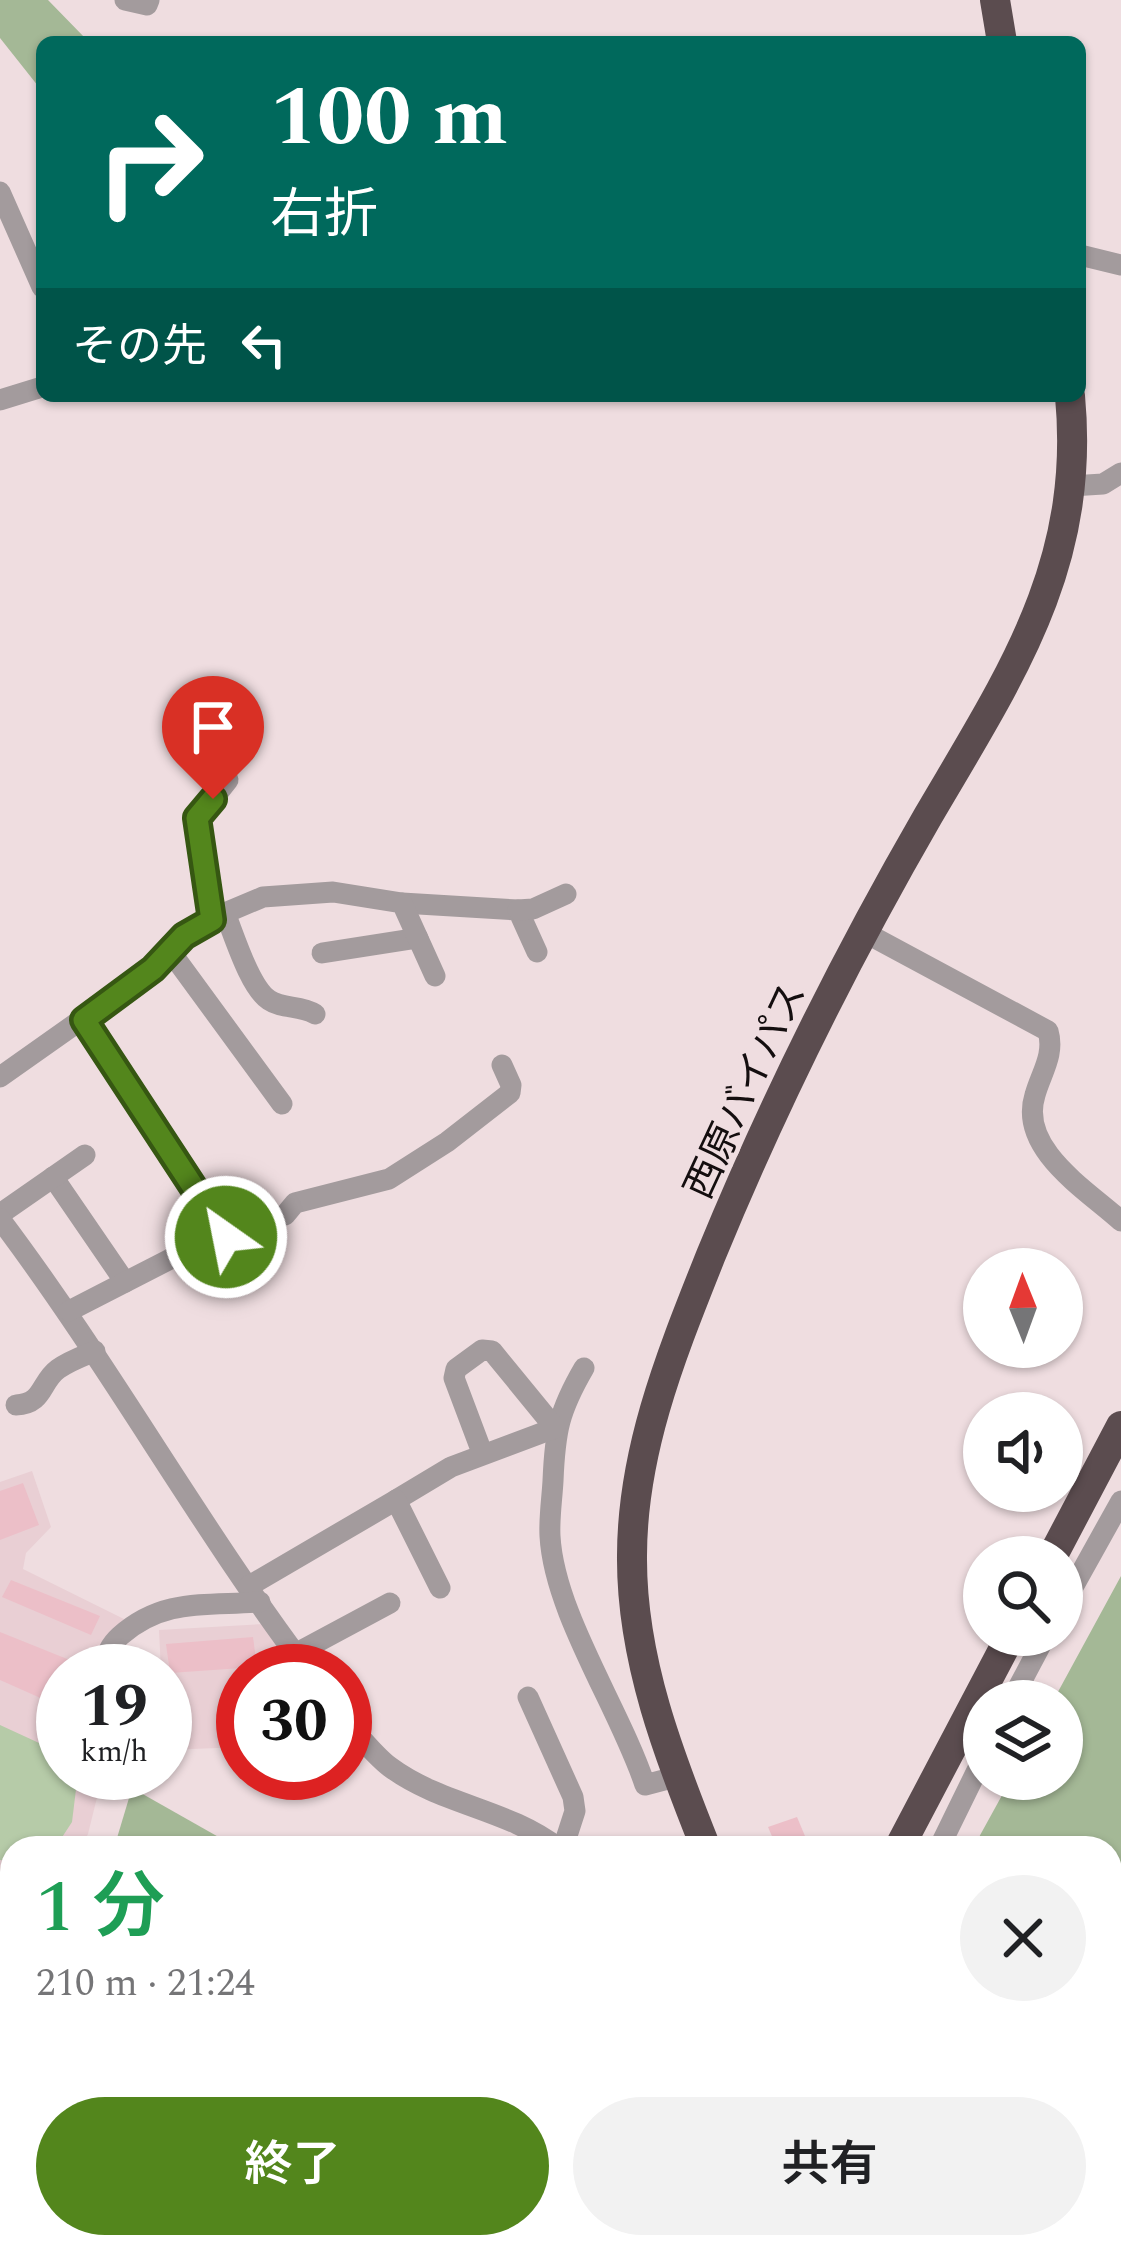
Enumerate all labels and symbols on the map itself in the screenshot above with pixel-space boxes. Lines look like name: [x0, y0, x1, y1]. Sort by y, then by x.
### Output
pin: [162, 676, 264, 799]
street label: 西原バイパス: [670, 973, 822, 1209]
position arrow: [163, 1174, 289, 1300]
north arrow: [963, 1248, 1083, 1368]
speed limit sign: 30: [216, 1644, 372, 1800]

